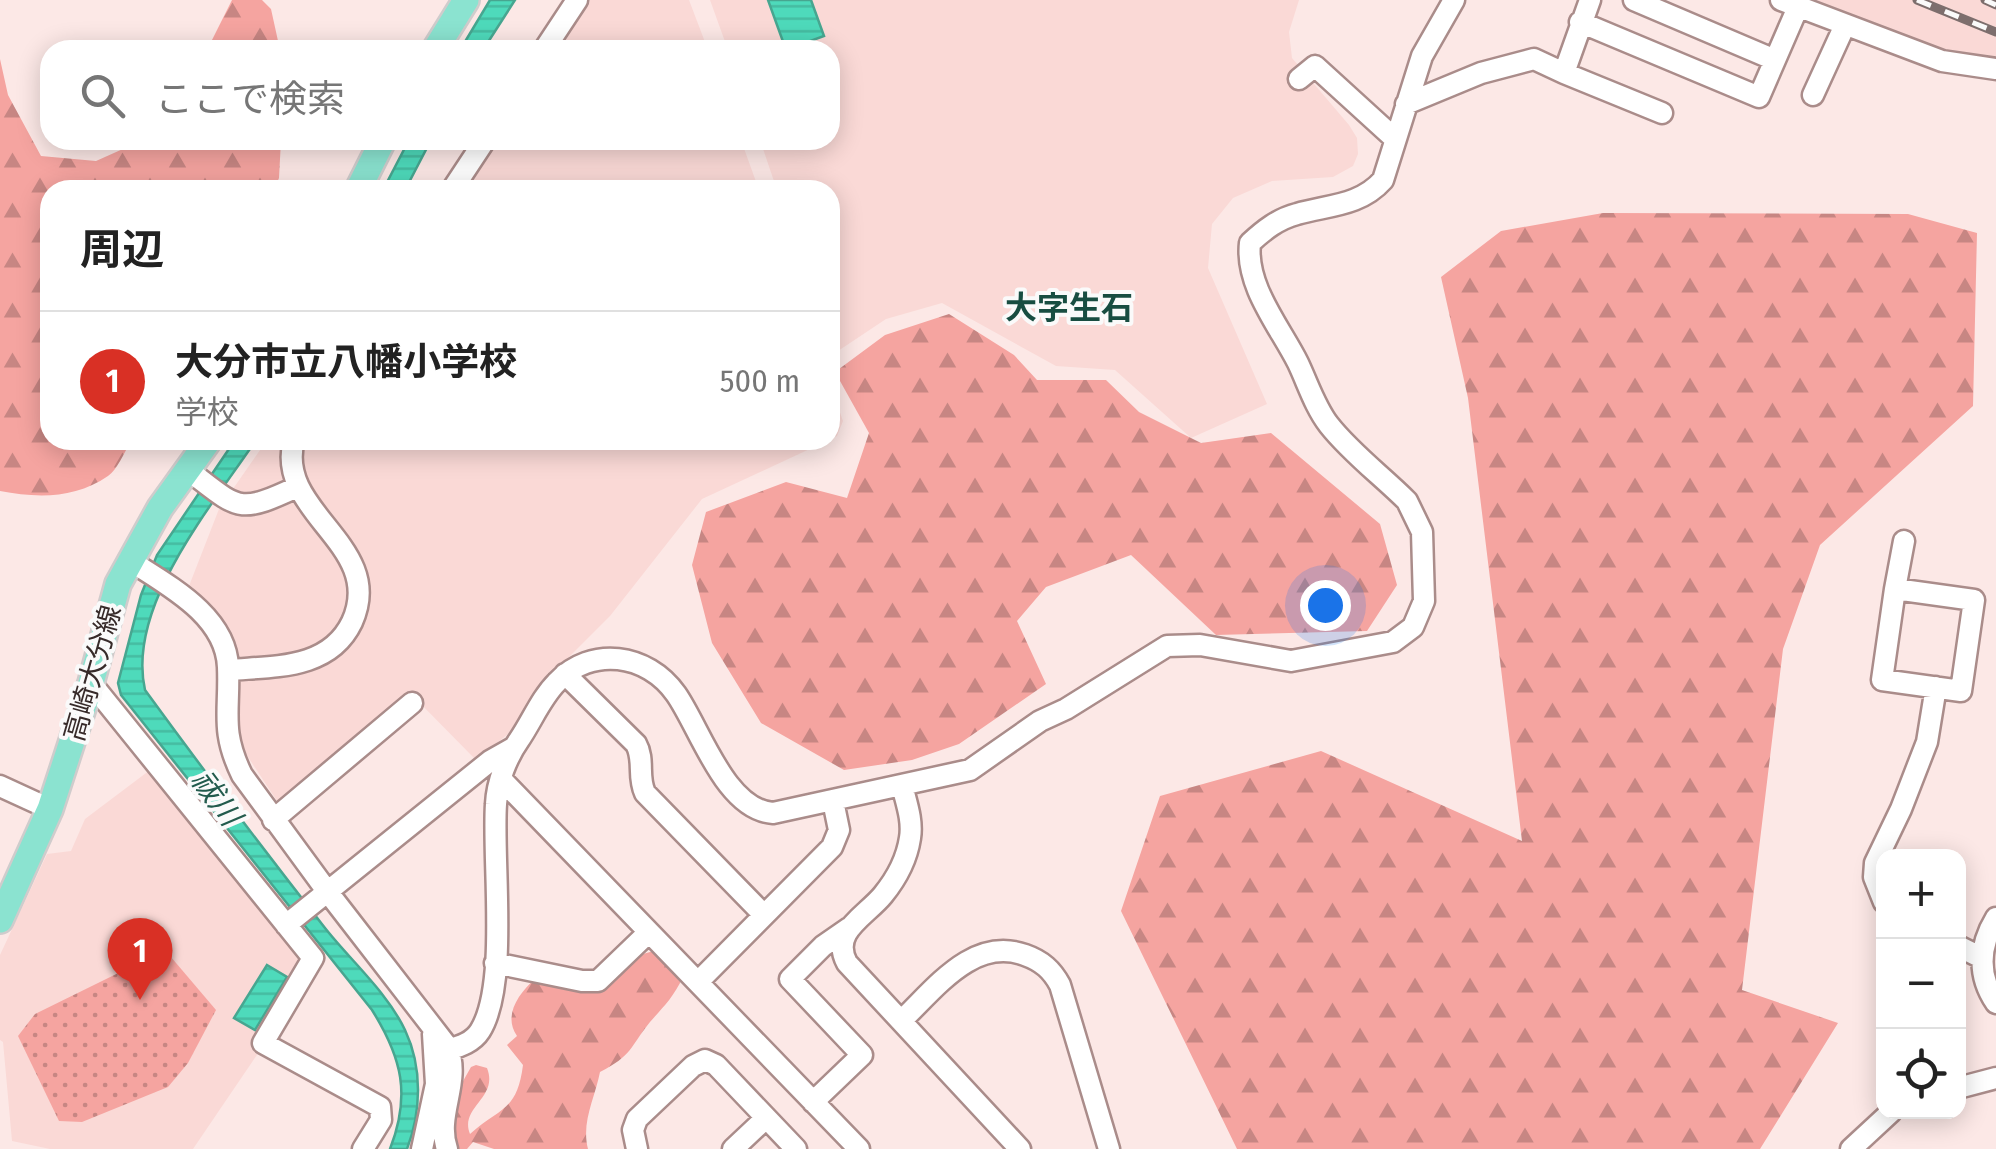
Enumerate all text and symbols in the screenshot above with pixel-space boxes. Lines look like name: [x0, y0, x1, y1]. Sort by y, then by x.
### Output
search box: [40, 40, 840, 150]
icon: search: [75, 68, 130, 123]
text: ここで検索: [155, 76, 345, 122]
text: 周辺: [80, 225, 164, 275]
district label: 大字生石: [1005, 289, 1133, 327]
text: 大分市立八幡小学校: [175, 339, 517, 385]
text: 1: [106, 362, 119, 400]
text: 500 m: [720, 362, 800, 400]
text: 学校: [175, 393, 239, 431]
your location: [1300, 580, 1351, 631]
street label: 高崎大分線: [57, 601, 128, 745]
water label: 祓川: [184, 763, 250, 835]
map controls: [1876, 849, 1966, 1119]
button: +: [1876, 849, 1966, 939]
pin: 1: [108, 918, 172, 1000]
button: −: [1876, 939, 1966, 1029]
button: locate: [1876, 1029, 1966, 1119]

